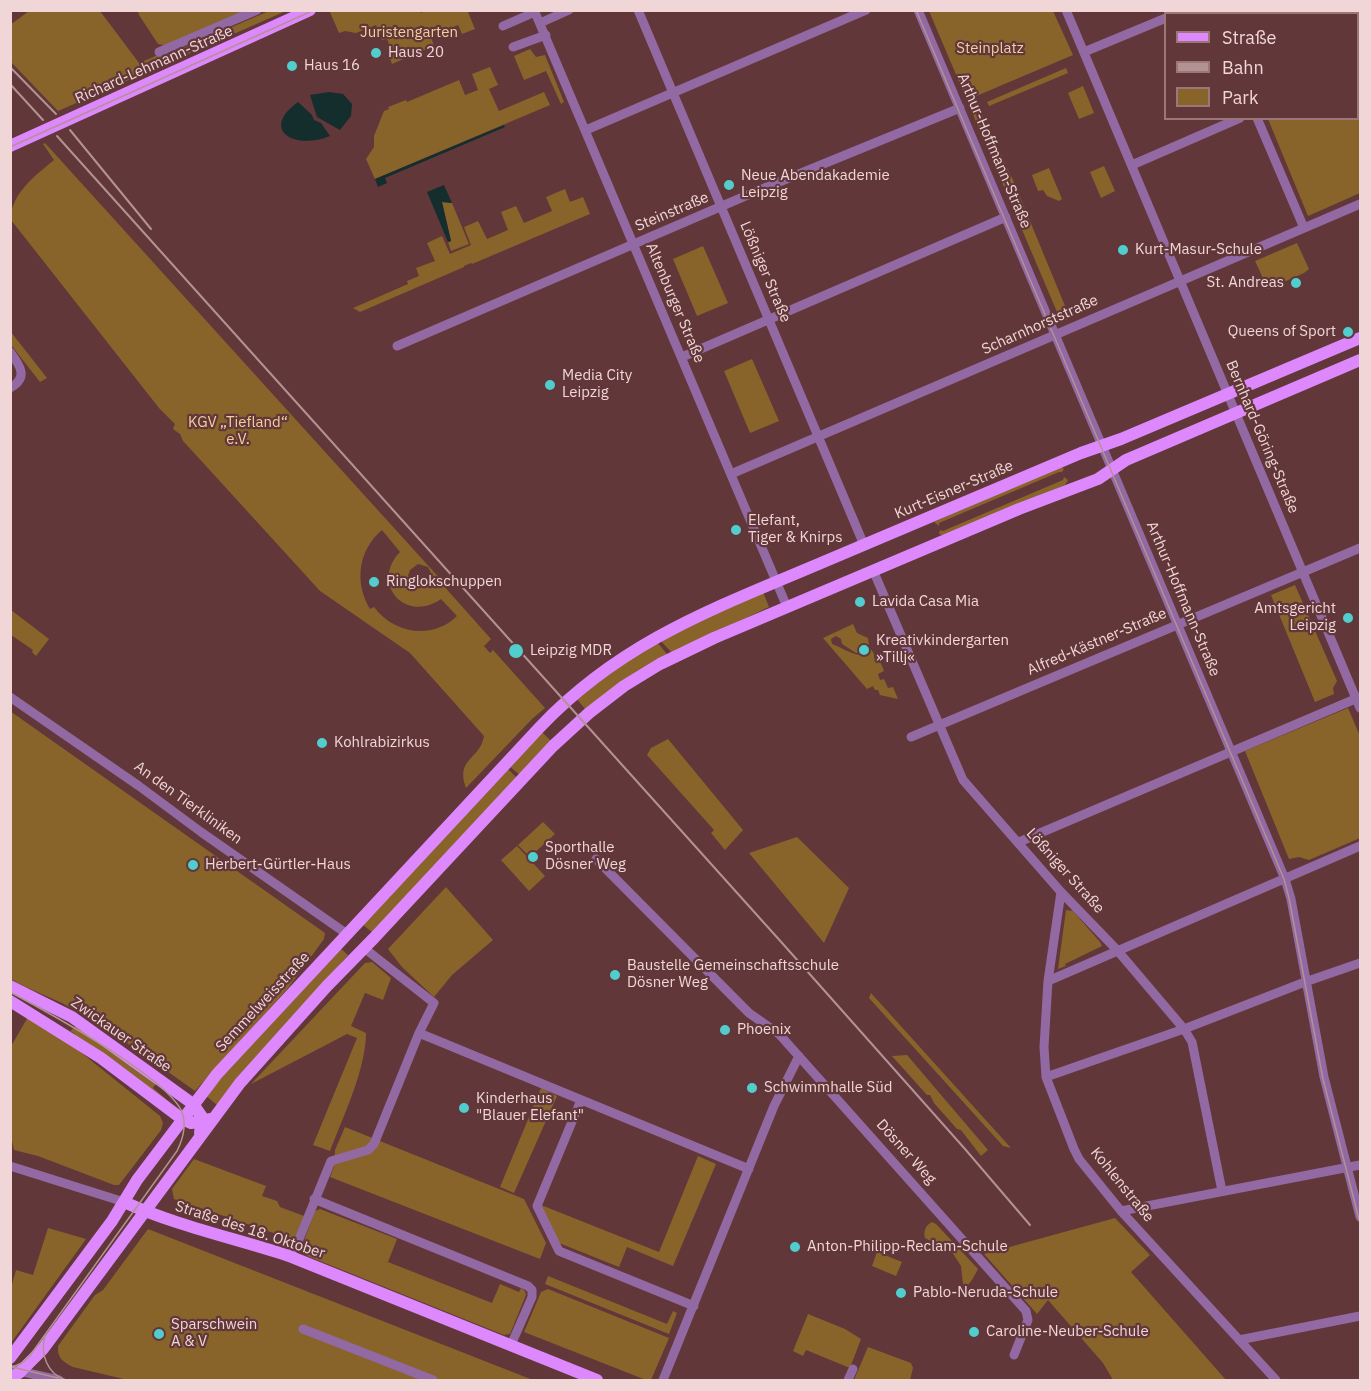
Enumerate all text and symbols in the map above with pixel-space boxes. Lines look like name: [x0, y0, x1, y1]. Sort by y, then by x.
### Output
legend: [1164, 12, 1359, 120]
street label: Richard-Lehmann-Straße: [72, 22, 236, 108]
park label: Juristengarten: [360, 24, 458, 42]
text: Straße: [1222, 26, 1276, 49]
park label: Steinplatz: [956, 40, 1024, 58]
place label: Haus 20: [388, 44, 444, 62]
marker: Haus 20: [369, 46, 383, 60]
text: Bahn: [1222, 56, 1264, 79]
place label: Haus 16: [304, 57, 360, 75]
marker: Haus 16: [285, 59, 299, 73]
street label: Arthur-Hoffmann-Straße: [953, 71, 1035, 231]
text: Park: [1222, 86, 1258, 109]
place label: Neue Abendakademie Leipzig: [741, 167, 890, 202]
marker: Neue Abendakademie Leipzig: [722, 178, 736, 192]
street label: Steinstraße: [633, 188, 711, 236]
street label: Lößniger Straße: [736, 219, 794, 325]
street label: Altenburger Straße: [642, 240, 708, 366]
place label: Kurt-Masur-Schule: [1135, 241, 1262, 259]
marker: Kurt-Masur-Schule: [1116, 243, 1130, 257]
place label: St. Andreas: [1207, 274, 1284, 292]
marker: St. Andreas: [1289, 276, 1303, 290]
street label: Scharnhorststraße: [979, 291, 1101, 359]
place label: Queens of Sport: [1228, 323, 1336, 341]
marker: Queens of Sport: [1341, 325, 1355, 339]
street label: Bernhard-Göring-Straße: [1222, 358, 1302, 516]
place label: Media City Leipzig: [562, 367, 632, 402]
marker: Media City Leipzig: [543, 378, 557, 392]
park label: KGV „Tiefland“ e.V.: [188, 414, 288, 449]
street label: Kurt-Eisner-Straße: [892, 457, 1016, 523]
place label: Elefant, Tiger & Knirps: [748, 512, 843, 547]
street label: Arthur-Hoffmann-Straße: [1142, 519, 1224, 679]
marker: Elefant, Tiger & Knirps: [729, 523, 743, 537]
place label: Ringlokschuppen: [386, 573, 502, 591]
marker: Ringlokschuppen: [367, 575, 381, 589]
place label: Lavida Casa Mia: [872, 593, 979, 611]
marker: Lavida Casa Mia: [853, 595, 867, 609]
place label: Amtsgericht Leipzig: [1254, 600, 1336, 635]
street label: Alfred-Kästner-Straße: [1025, 604, 1169, 680]
marker: Amtsgericht Leipzig: [1341, 611, 1355, 625]
place label: Kreativkindergarten »Tillj«: [876, 632, 1009, 667]
marker: Leipzig MDR: [507, 642, 525, 660]
place label: Leipzig MDR: [530, 642, 612, 660]
marker: Kreativkindergarten »Tillj«: [857, 643, 871, 657]
place label: Kohlrabizirkus: [334, 734, 430, 752]
marker: Kohlrabizirkus: [315, 736, 329, 750]
street label: An den Tierkliniken: [130, 758, 246, 848]
street label: Lößniger Straße: [1022, 825, 1108, 917]
place label: Sporthalle Dösner Weg: [545, 839, 626, 874]
marker: Sporthalle Dösner Weg: [526, 850, 540, 864]
place label: Herbert-Gürtler-Haus: [205, 856, 351, 874]
marker: Herbert-Gürtler-Haus: [186, 858, 200, 872]
street label: Semmelweisstraße: [212, 948, 314, 1056]
place label: Baustelle Gemeinschaftsschule Dösner Weg: [627, 957, 839, 992]
marker: Baustelle Gemeinschaftsschule Dösner Weg: [608, 968, 622, 982]
street label: Zwickauer Straße: [67, 994, 175, 1076]
place label: Phoenix: [737, 1021, 791, 1039]
marker: Phoenix: [718, 1023, 732, 1037]
place label: Schwimmhalle Süd: [764, 1079, 892, 1097]
marker: Schwimmhalle Süd: [745, 1081, 759, 1095]
place label: Kinderhaus "Blauer Elefant": [476, 1090, 584, 1125]
marker: Kinderhaus "Blauer Elefant": [457, 1101, 471, 1115]
street label: Dösner Weg: [872, 1116, 940, 1188]
street label: Kohlenstraße: [1086, 1144, 1158, 1226]
street label: Straße des 18. Oktober: [173, 1197, 327, 1263]
place label: Anton-Philipp-Reclam-Schule: [807, 1238, 1008, 1256]
marker: Anton-Philipp-Reclam-Schule: [788, 1240, 802, 1254]
place label: Pablo-Neruda-Schule: [913, 1284, 1058, 1302]
marker: Pablo-Neruda-Schule: [894, 1286, 908, 1300]
place label: Sparschwein A & V: [171, 1316, 257, 1351]
place label: Caroline-Neuber-Schule: [986, 1323, 1149, 1341]
marker: Caroline-Neuber-Schule: [967, 1325, 981, 1339]
marker: Sparschwein A & V: [152, 1327, 166, 1341]

